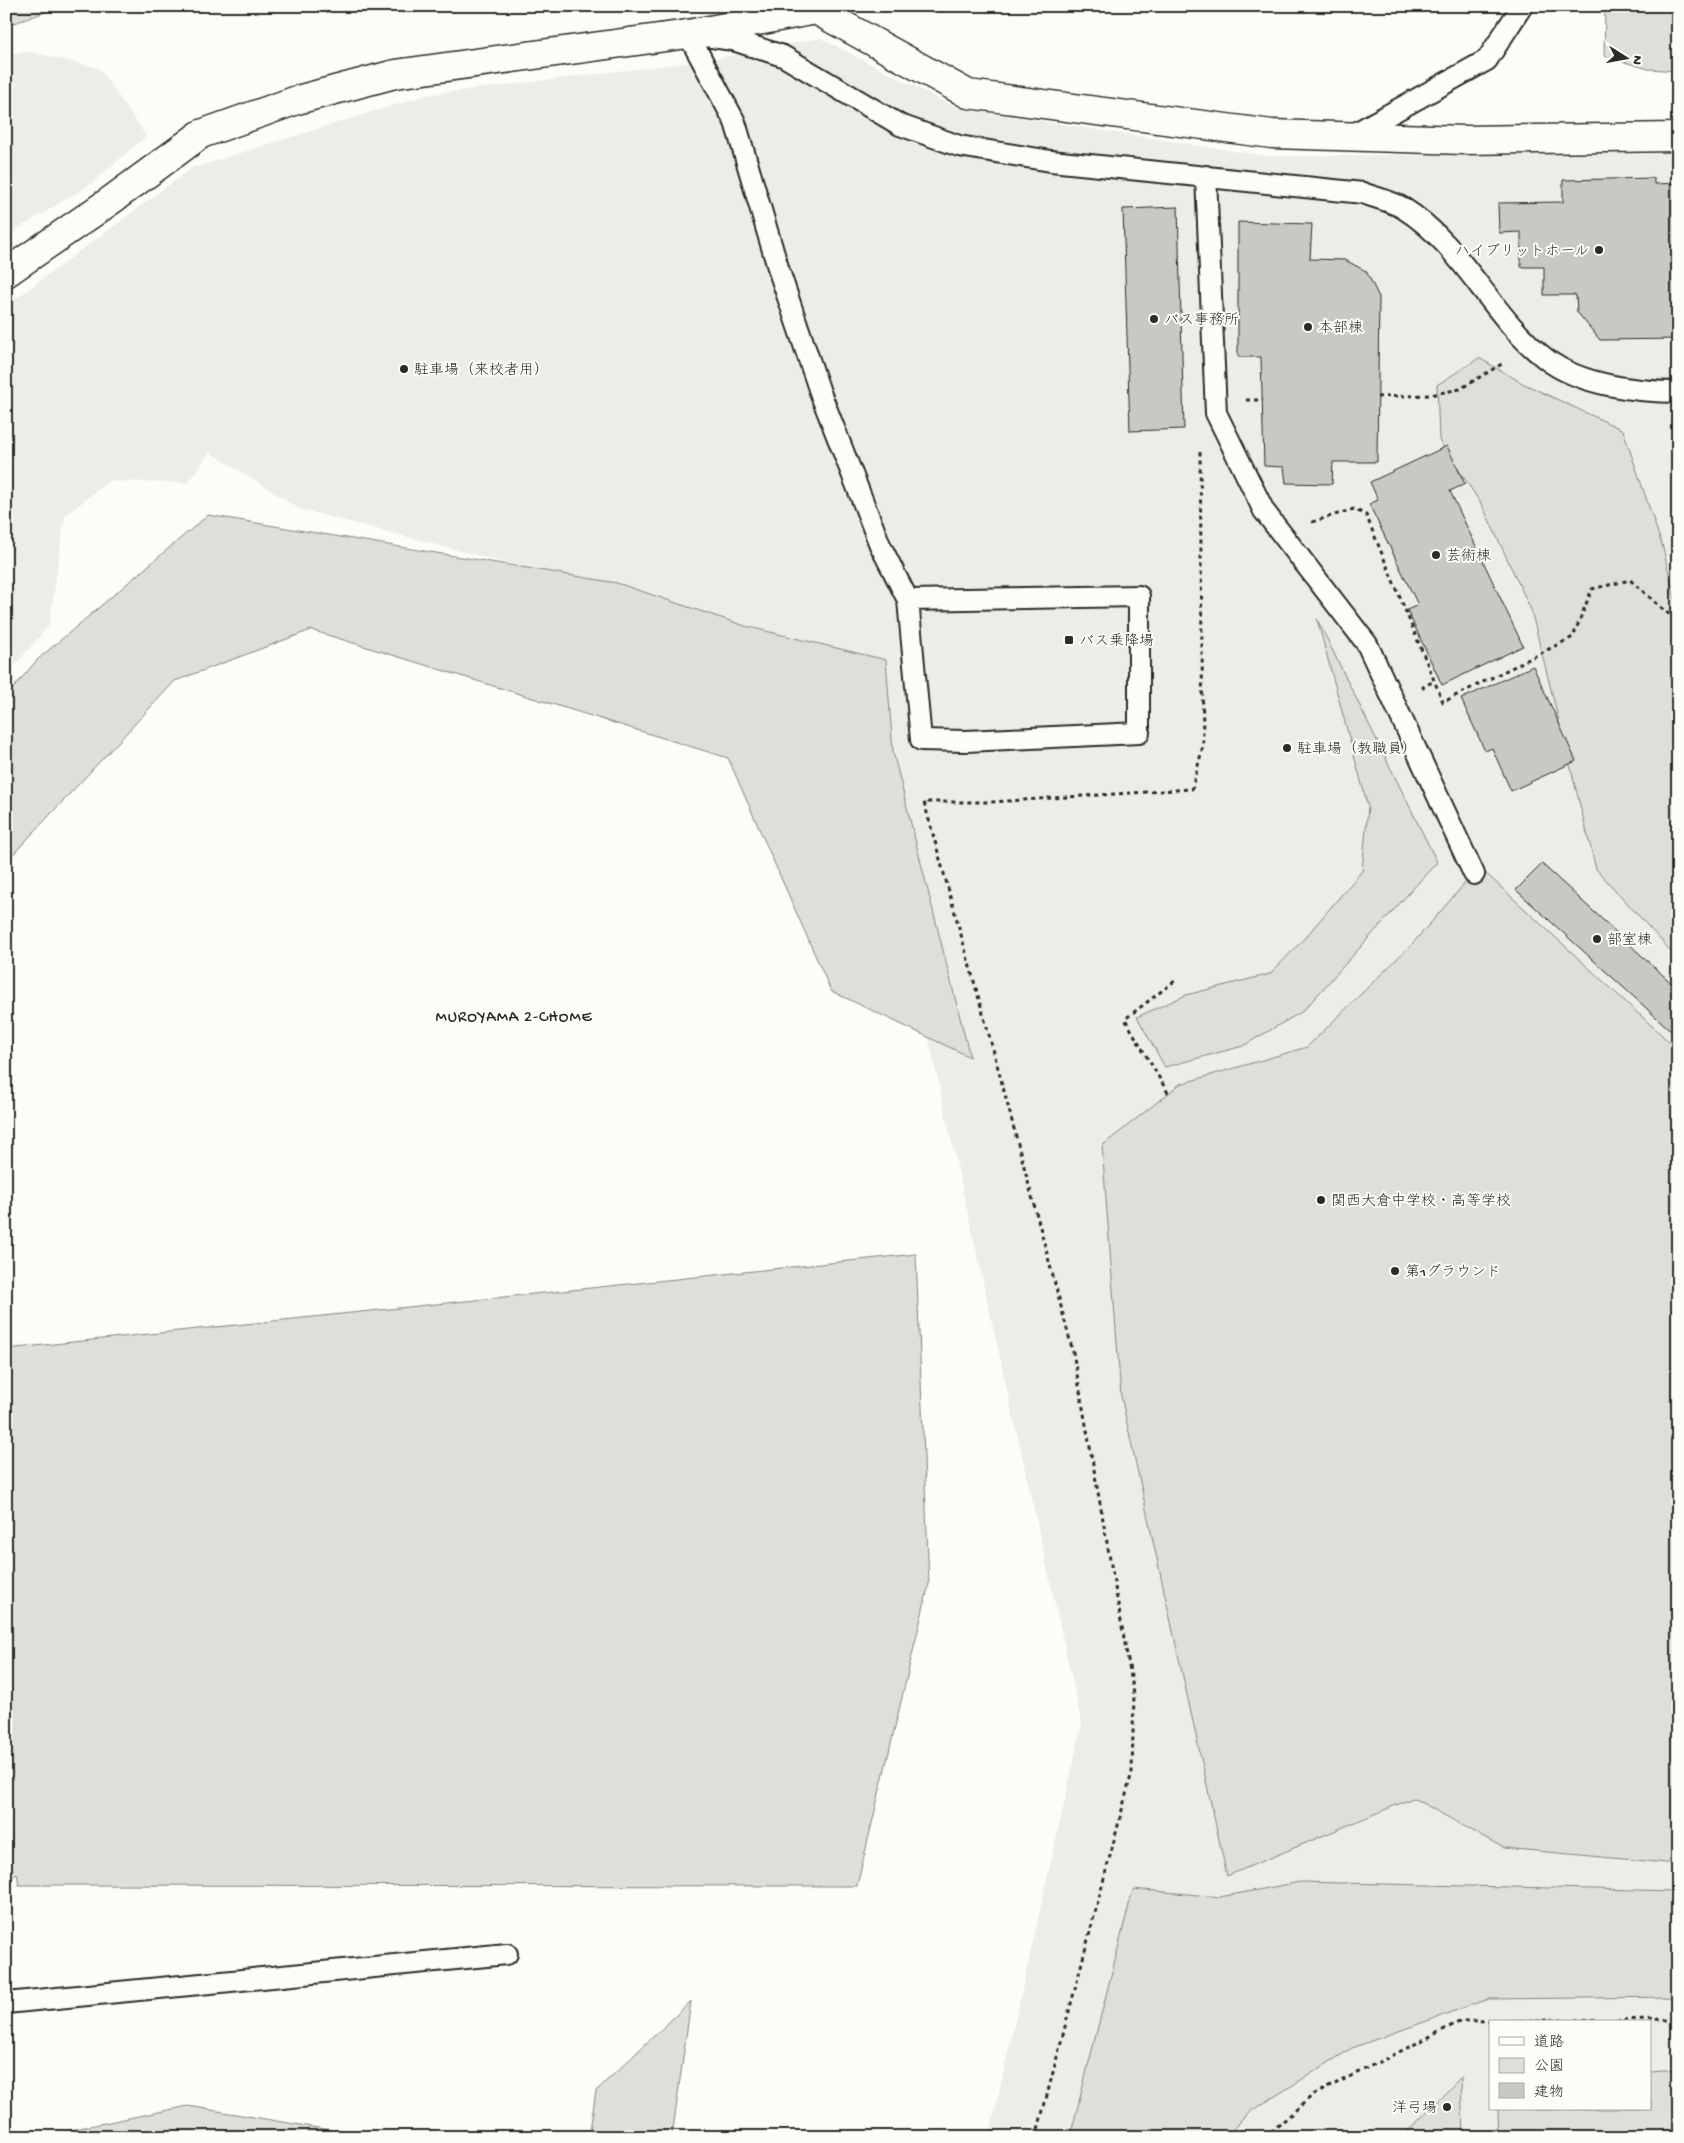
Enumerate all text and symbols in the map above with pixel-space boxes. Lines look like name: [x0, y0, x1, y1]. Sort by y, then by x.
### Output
north arrow: [1602, 32, 1652, 82]
text: N: [1627, 54, 1646, 66]
place label: ハイブリットホール: [1455, 243, 1589, 261]
marker: ハイブリットホール: [1593, 244, 1605, 256]
place label: バス事務所: [1164, 311, 1239, 330]
marker: バス事務所: [1148, 313, 1160, 325]
place label: 本部棟: [1318, 319, 1363, 338]
marker: 本部棟: [1302, 321, 1314, 333]
place label: 駐車場（来校者用）: [414, 361, 549, 380]
marker: 駐車場（来校者用）: [398, 363, 410, 375]
place label: 芸術棟: [1446, 547, 1491, 566]
marker: 芸術棟: [1430, 549, 1442, 561]
place label: バス乗降場: [1079, 632, 1154, 651]
marker: バス乗降場: [1063, 634, 1075, 646]
place label: 駐車場（教職員）: [1297, 740, 1417, 759]
marker: 駐車場（教職員）: [1281, 742, 1293, 754]
place label: 部室棟: [1607, 931, 1652, 950]
marker: 部室棟: [1591, 933, 1603, 945]
district label: MUROYAMA 2-CHOME: [436, 1009, 592, 1028]
place label: 関西大倉中学校・高等学校: [1331, 1192, 1511, 1211]
marker: 関西大倉中学校・高等学校: [1315, 1194, 1327, 1206]
place label: 第1グラウンド: [1405, 1263, 1501, 1282]
marker: 第1グラウンド: [1389, 1265, 1401, 1277]
legend: [1489, 2020, 1652, 2110]
text: 道路: [1534, 2034, 1564, 2052]
text: 公園: [1534, 2058, 1564, 2076]
text: 建物: [1534, 2084, 1564, 2102]
place label: 洋弓場: [1392, 2100, 1437, 2118]
marker: 洋弓場: [1441, 2101, 1453, 2113]

